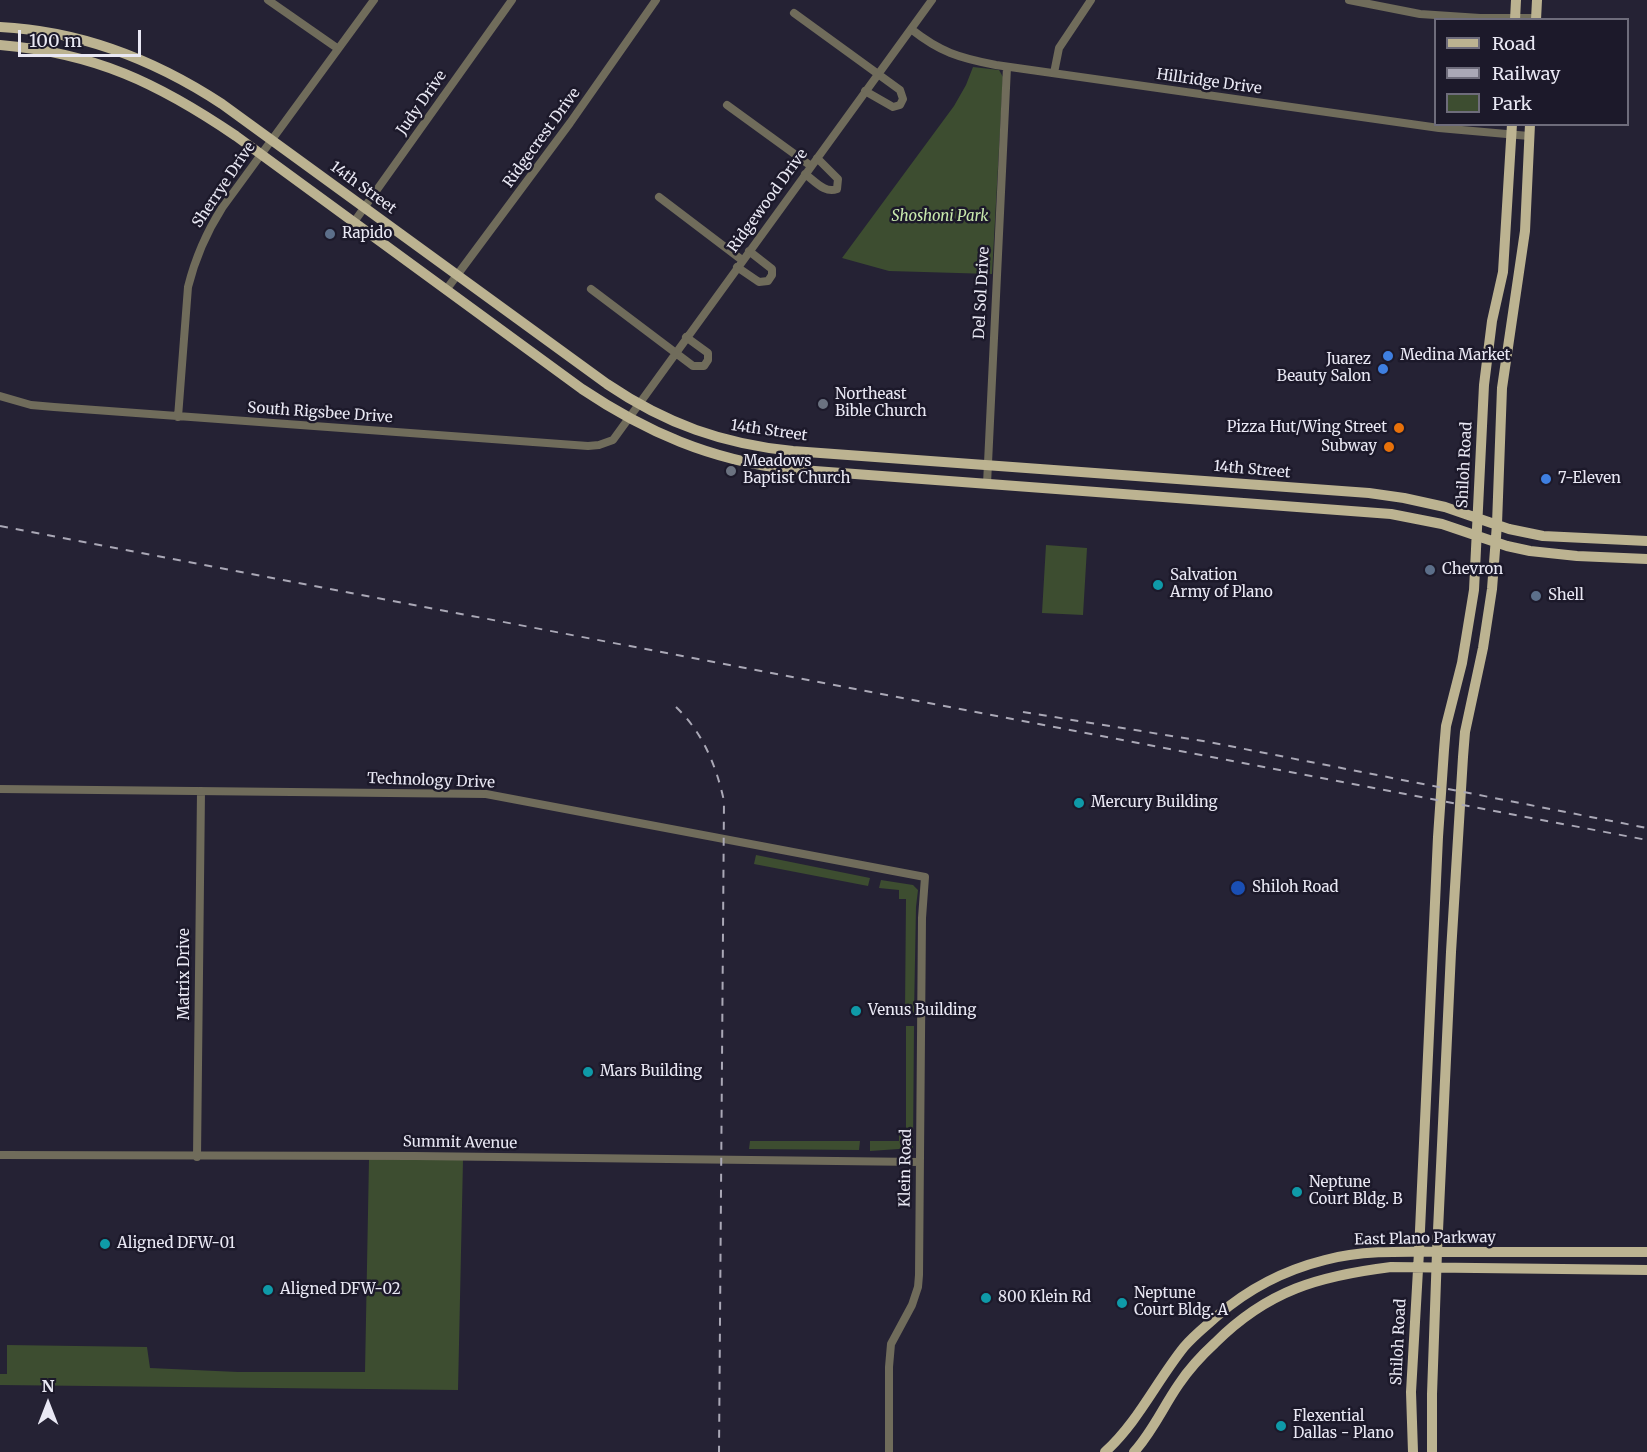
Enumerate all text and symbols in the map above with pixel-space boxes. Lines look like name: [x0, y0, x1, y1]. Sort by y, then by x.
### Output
scale bar: [21, 18, 144, 56]
legend: [1434, 18, 1629, 126]
text: 100 m: [29, 29, 82, 52]
text: Road: [1492, 32, 1536, 55]
text: Railway: [1492, 62, 1560, 85]
street label: Hillridge Drive: [1155, 66, 1263, 98]
street label: Judy Drive: [393, 67, 451, 139]
street label: Ridgecrest Drive: [500, 85, 584, 191]
text: Park: [1492, 92, 1532, 115]
street label: Sherrye Drive: [189, 139, 259, 231]
street label: Ridgewood Drive: [724, 146, 812, 256]
street label: 14th Street: [327, 158, 399, 218]
park label: Shoshoni Park: [892, 208, 988, 226]
place label: Rapido: [342, 225, 392, 243]
marker: Rapido: [323, 227, 337, 241]
street label: Del Sol Drive: [971, 246, 993, 340]
place label: Medina Market: [1400, 347, 1510, 365]
marker: Medina Market: [1381, 349, 1395, 363]
place label: Juarez Beauty Salon: [1277, 351, 1371, 386]
marker: Juarez Beauty Salon: [1376, 362, 1390, 376]
place label: Northeast Bible Church: [835, 386, 927, 421]
marker: Northeast Bible Church: [816, 397, 830, 411]
street label: South Rigsbee Drive: [247, 399, 393, 427]
street label: 14th Street: [730, 417, 808, 445]
place label: Pizza Hut/Wing Street: [1227, 419, 1387, 437]
marker: Pizza Hut/Wing Street: [1392, 421, 1406, 435]
street label: Shiloh Road: [1454, 421, 1476, 509]
place label: Subway: [1321, 438, 1377, 456]
marker: Subway: [1382, 440, 1396, 454]
place label: Meadows Baptist Church: [743, 453, 850, 488]
street label: 14th Street: [1213, 458, 1291, 482]
marker: Meadows Baptist Church: [724, 464, 738, 478]
place label: 7-Eleven: [1558, 470, 1621, 488]
marker: 7-Eleven: [1539, 472, 1553, 486]
place label: Chevron: [1442, 561, 1503, 579]
marker: Chevron: [1423, 563, 1437, 577]
place label: Salvation Army of Plano: [1170, 567, 1273, 602]
marker: Salvation Army of Plano: [1151, 578, 1165, 592]
place label: Shell: [1548, 587, 1584, 605]
marker: Shell: [1529, 589, 1543, 603]
street label: Technology Drive: [367, 770, 495, 792]
place label: Mercury Building: [1091, 794, 1218, 812]
marker: Mercury Building: [1072, 796, 1086, 810]
marker: Shiloh Road: [1229, 879, 1247, 897]
place label: Shiloh Road: [1252, 879, 1339, 897]
street label: Matrix Drive: [176, 928, 194, 1020]
place label: Venus Building: [868, 1002, 976, 1020]
marker: Venus Building: [849, 1004, 863, 1018]
place label: Mars Building: [600, 1063, 702, 1081]
marker: Mars Building: [581, 1065, 595, 1079]
street label: Klein Road: [896, 1129, 916, 1207]
street label: Summit Avenue: [403, 1133, 517, 1153]
place label: Neptune Court Bldg. B: [1309, 1174, 1403, 1209]
marker: Neptune Court Bldg. B: [1290, 1185, 1304, 1199]
street label: East Plano Parkway: [1354, 1229, 1496, 1249]
place label: Aligned DFW-01: [117, 1235, 235, 1253]
marker: Aligned DFW-01: [98, 1237, 112, 1251]
place label: Aligned DFW-02: [280, 1281, 401, 1299]
marker: Aligned DFW-02: [261, 1283, 275, 1297]
place label: Neptune Court Bldg. A: [1134, 1285, 1228, 1320]
place label: 800 Klein Rd: [998, 1289, 1091, 1307]
marker: 800 Klein Rd: [979, 1291, 993, 1305]
marker: Neptune Court Bldg. A: [1115, 1296, 1129, 1310]
street label: Shiloh Road: [1388, 1298, 1410, 1386]
north arrow: [18, 1374, 78, 1434]
text: N: [42, 1376, 54, 1396]
place label: Flexential Dallas - Plano: [1293, 1408, 1394, 1443]
marker: Flexential Dallas - Plano: [1274, 1419, 1288, 1433]

